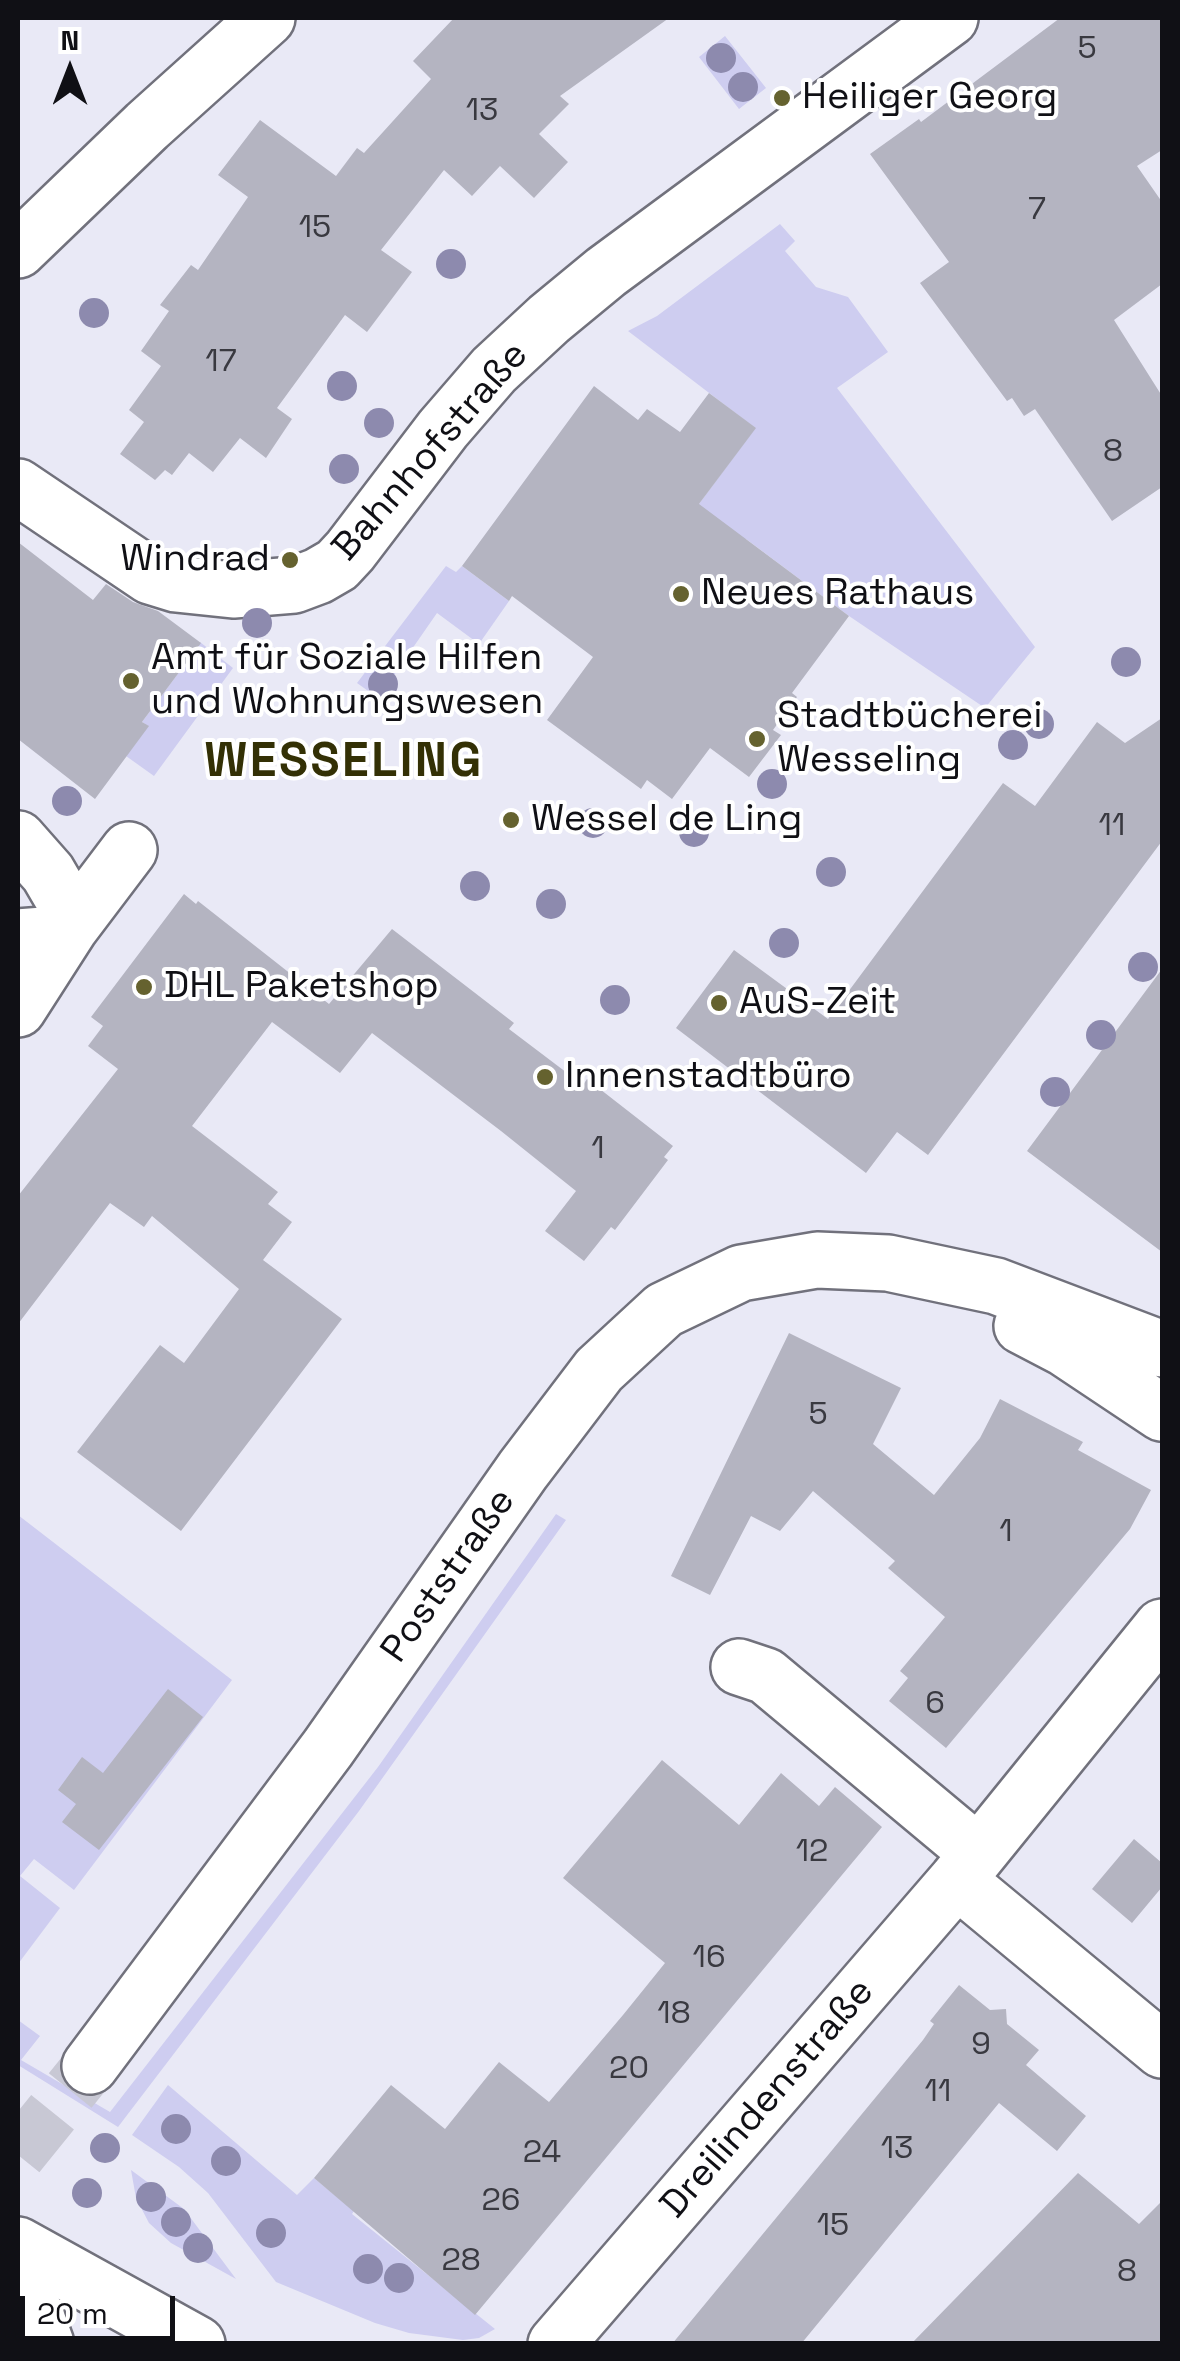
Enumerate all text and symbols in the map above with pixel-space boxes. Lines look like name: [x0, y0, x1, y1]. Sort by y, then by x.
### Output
north arrow: [20, 20, 120, 120]
text: N: [61, 22, 79, 58]
house number: 5: [1077, 30, 1097, 68]
place label: Heiliger Georg: [802, 75, 1057, 121]
marker: Heiliger Georg: [771, 87, 793, 109]
house number: 13: [466, 92, 498, 130]
house number: 7: [1028, 191, 1046, 229]
house number: 15: [299, 209, 331, 247]
street label: Bahnhofstraße: [324, 333, 538, 571]
house number: 17: [205, 343, 237, 381]
house number: 8: [1103, 433, 1123, 471]
place label: Windrad: [120, 537, 270, 583]
marker: Windrad: [279, 549, 301, 571]
place label: Neues Rathaus: [701, 571, 974, 617]
marker: Neues Rathaus: [670, 583, 692, 605]
place label: Amt für Soziale Hilfen und Wohnungswesen: [151, 636, 543, 726]
marker: Amt für Soziale Hilfen und Wohnungswesen: [120, 670, 142, 692]
place label: Stadtbücherei Wesseling: [777, 694, 1043, 784]
marker: Stadtbücherei Wesseling: [746, 728, 768, 750]
district label: WESSELING: [204, 734, 484, 792]
place label: Wessel de Ling: [531, 797, 802, 843]
house number: 11: [1099, 807, 1125, 845]
marker: Wessel de Ling: [500, 809, 522, 831]
place label: DHL Paketshop: [164, 964, 439, 1010]
marker: DHL Paketshop: [133, 976, 155, 998]
place label: AuS-Zeit: [739, 980, 896, 1026]
marker: AuS-Zeit: [708, 992, 730, 1014]
place label: Innenstadtbüro: [565, 1054, 852, 1100]
marker: Innenstadtbüro: [534, 1066, 556, 1088]
house number: 1: [591, 1130, 605, 1168]
house number: 5: [808, 1396, 828, 1434]
street label: Poststraße: [372, 1480, 526, 1672]
house number: 1: [999, 1513, 1013, 1551]
house number: 6: [925, 1685, 945, 1723]
house number: 12: [796, 1833, 828, 1871]
house number: 16: [693, 1939, 725, 1977]
street label: Dreilindenstraße: [652, 1970, 884, 2228]
house number: 18: [657, 1995, 691, 2033]
house number: 9: [971, 2026, 991, 2064]
house number: 20: [609, 2050, 649, 2088]
house number: 11: [925, 2073, 951, 2111]
house number: 13: [881, 2130, 913, 2168]
house number: 24: [523, 2134, 561, 2172]
house number: 26: [482, 2182, 520, 2220]
house number: 15: [817, 2207, 849, 2245]
house number: 28: [441, 2242, 481, 2280]
house number: 8: [1117, 2253, 1137, 2291]
scale bar: [25, 2276, 180, 2338]
text: 20 m: [37, 2294, 108, 2333]

